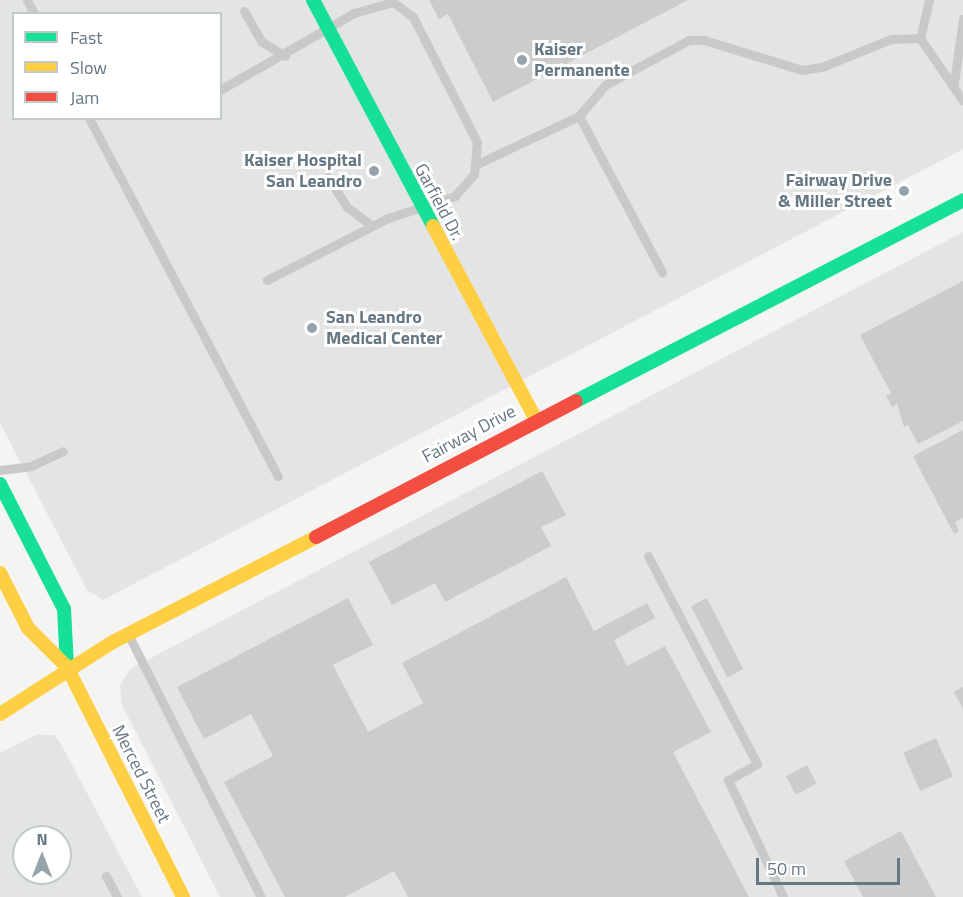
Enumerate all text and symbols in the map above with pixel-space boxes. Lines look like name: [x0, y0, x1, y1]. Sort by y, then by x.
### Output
legend: [12, 12, 222, 120]
text: Fast: [70, 24, 103, 51]
place label: Kaiser Permanente: [534, 39, 630, 82]
marker: Kaiser Permanente: [515, 53, 529, 67]
text: Slow: [70, 54, 107, 81]
text: Jam: [70, 84, 99, 111]
place label: Kaiser Hospital San Leandro: [244, 150, 362, 192]
street label: Garfield Dr.: [410, 160, 468, 244]
marker: Kaiser Hospital San Leandro: [367, 164, 381, 178]
place label: Fairway Drive & Miller Street: [778, 170, 892, 213]
marker: Fairway Drive & Miller Street: [897, 184, 911, 198]
place label: San Leandro Medical Center: [326, 307, 442, 350]
marker: San Leandro Medical Center: [303, 319, 321, 337]
street label: Fairway Drive: [419, 400, 519, 468]
street label: Merced Street: [107, 721, 175, 827]
north arrow: [12, 825, 72, 885]
text: N: [36, 827, 48, 851]
scale bar: [759, 846, 903, 884]
text: 50 m: [767, 855, 806, 882]

